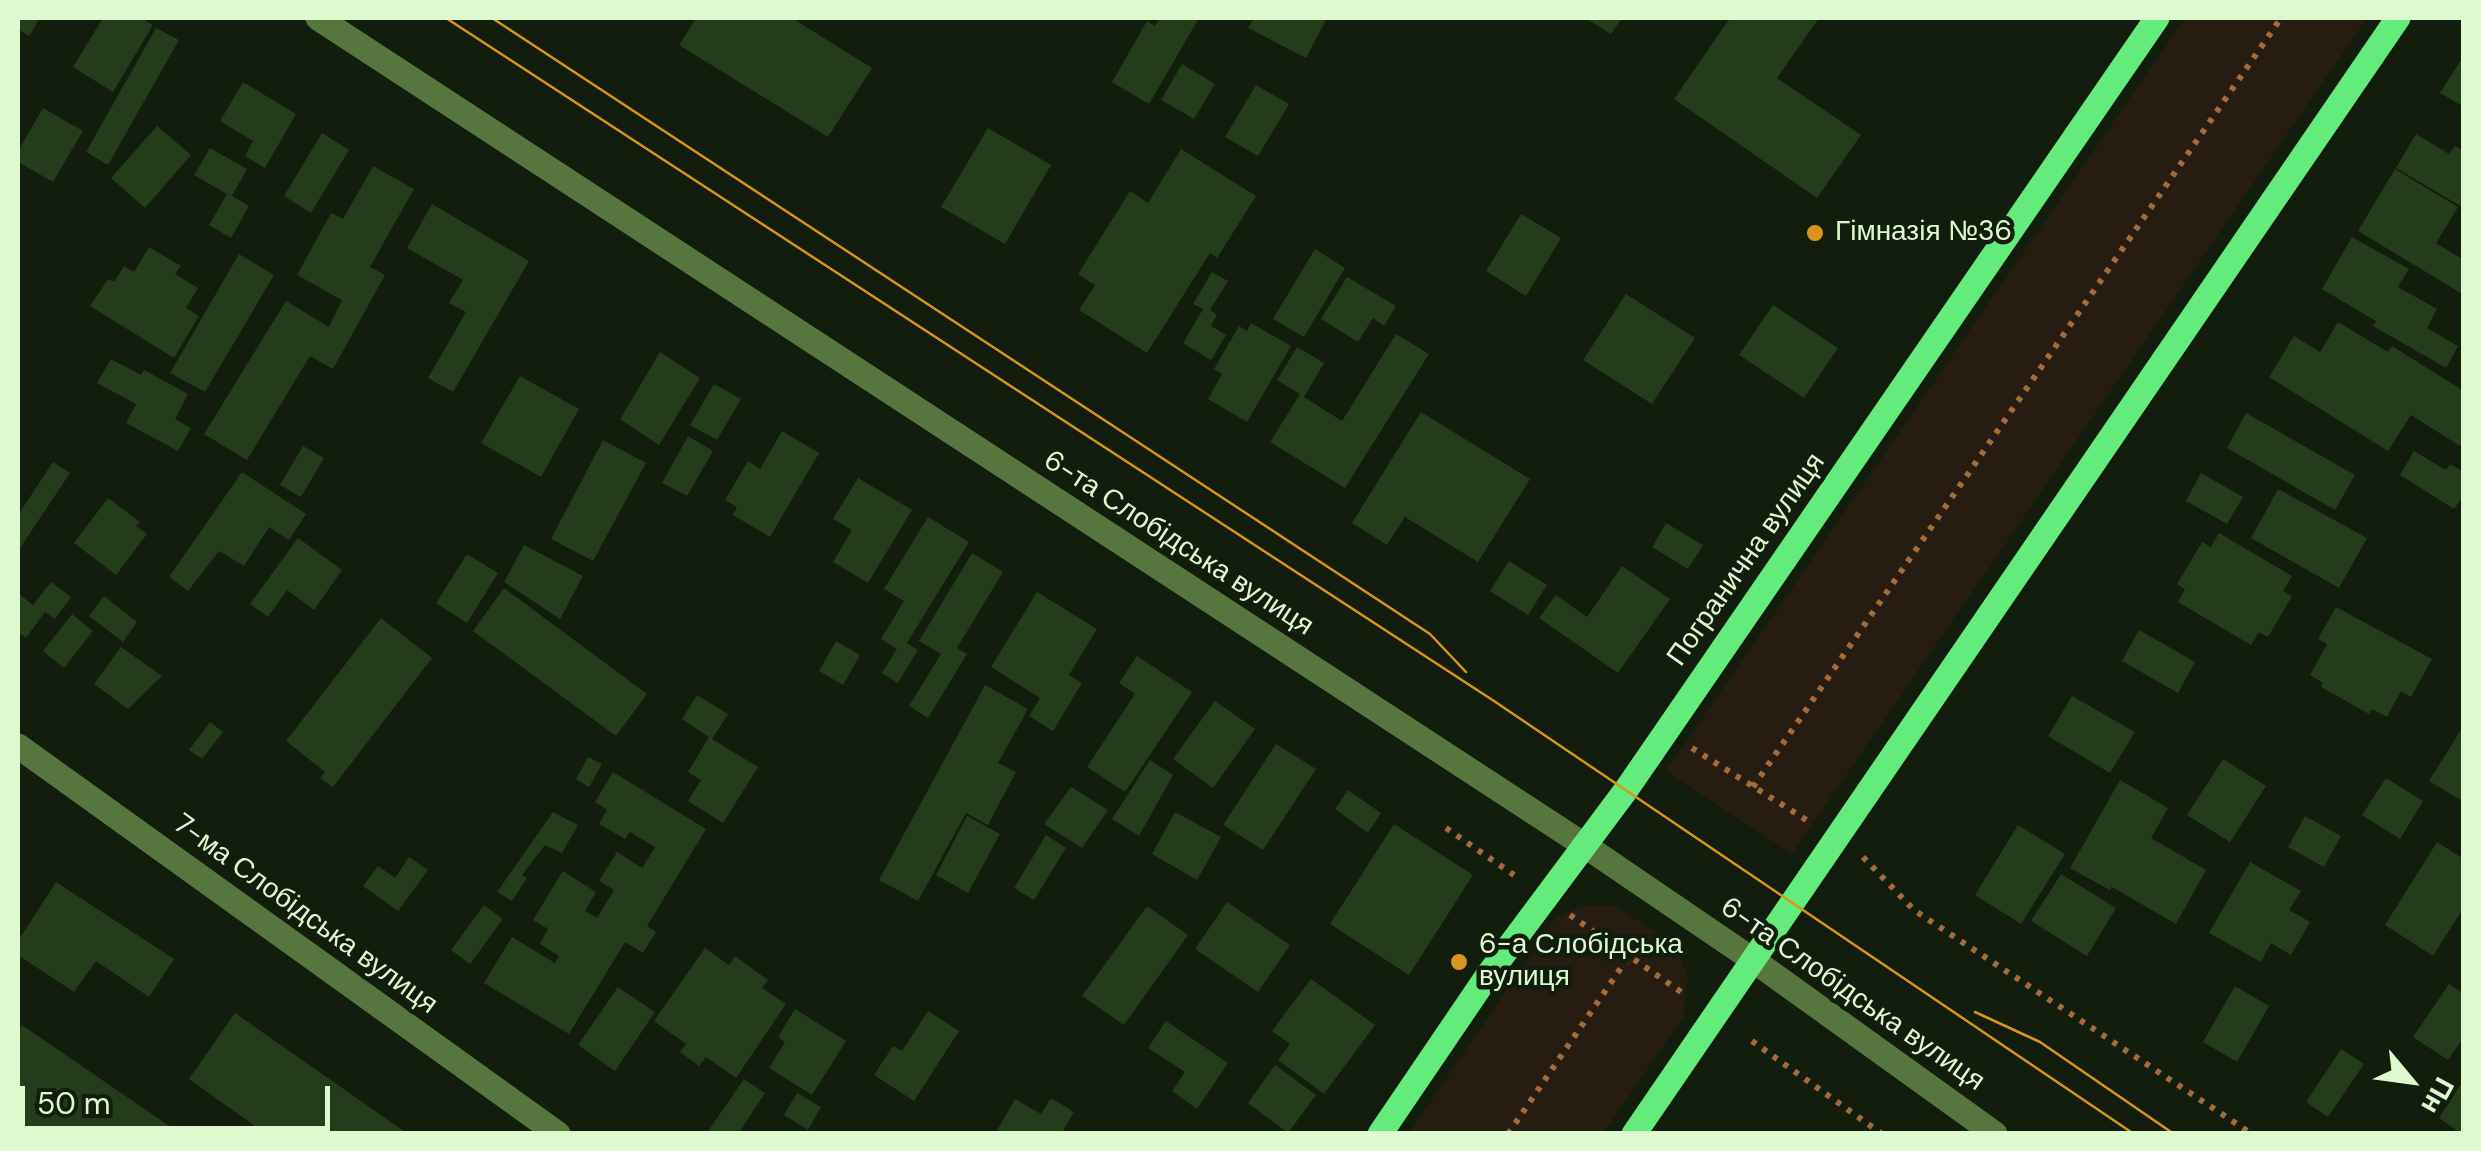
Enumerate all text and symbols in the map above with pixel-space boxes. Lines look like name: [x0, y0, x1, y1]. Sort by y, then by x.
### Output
place label: Гімназія №36: [1835, 216, 2012, 250]
marker: Гімназія №36: [1804, 222, 1826, 244]
street label: 6-та Слобідська вулиця: [1037, 444, 1319, 644]
street label: Погранична вулиця: [1661, 447, 1833, 673]
street label: 7-ма Слобідська вулиця: [167, 808, 443, 1022]
street label: 6-та Слобідська вулиця: [1714, 891, 1990, 1099]
place label: 6-а Слобідська вулиця: [1479, 929, 1683, 995]
marker: 6-а Слобідська вулиця: [1448, 951, 1470, 973]
north arrow: [2361, 1031, 2461, 1131]
scale bar: [25, 1066, 335, 1128]
text: Пн: [2413, 1071, 2463, 1121]
text: 50 m: [37, 1084, 111, 1123]

